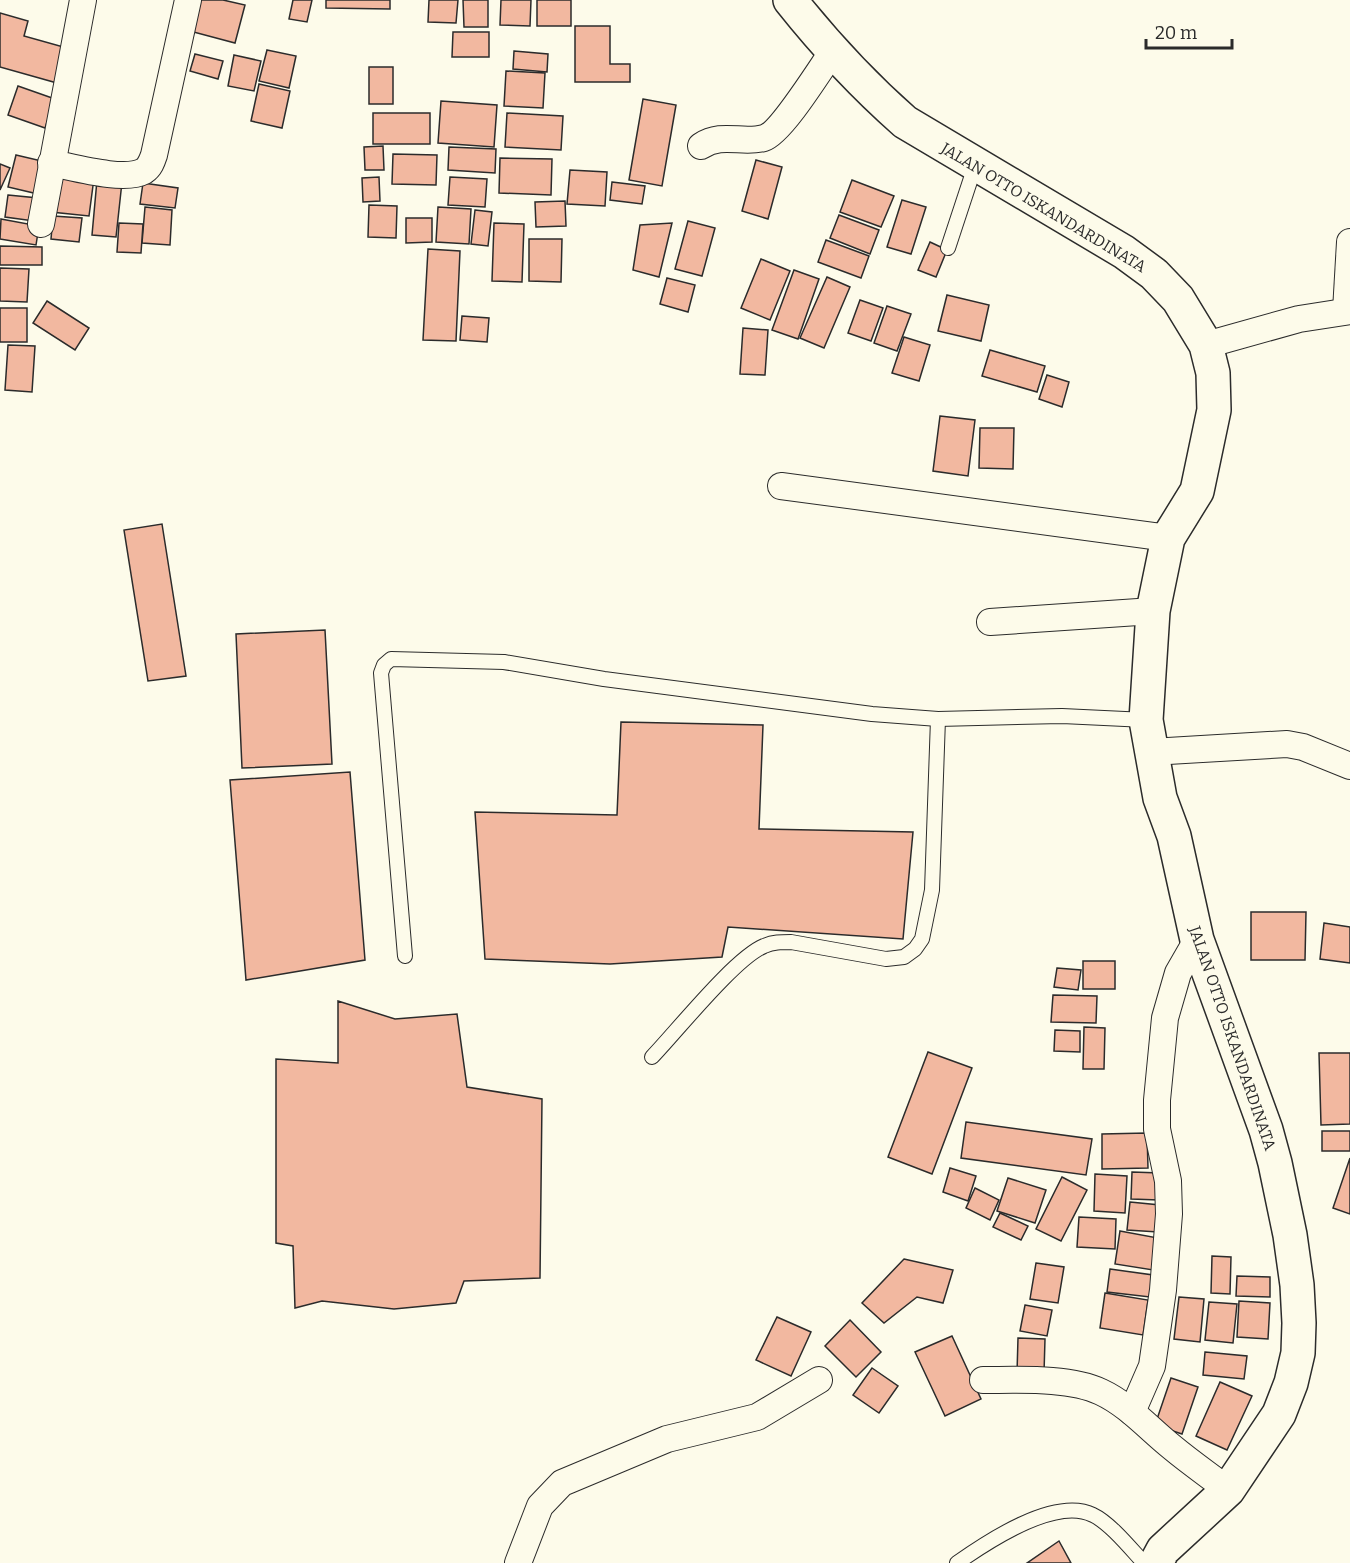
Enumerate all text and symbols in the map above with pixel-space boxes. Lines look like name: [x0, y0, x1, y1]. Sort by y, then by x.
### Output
scale bar: [1146, 12, 1232, 50]
text: 20 m: [1155, 22, 1197, 44]
street label: JALAN OTTO ISKANDARDINATA: [937, 138, 1150, 277]
street label: JALAN OTTO ISKANDARDINATA: [1185, 923, 1280, 1153]

